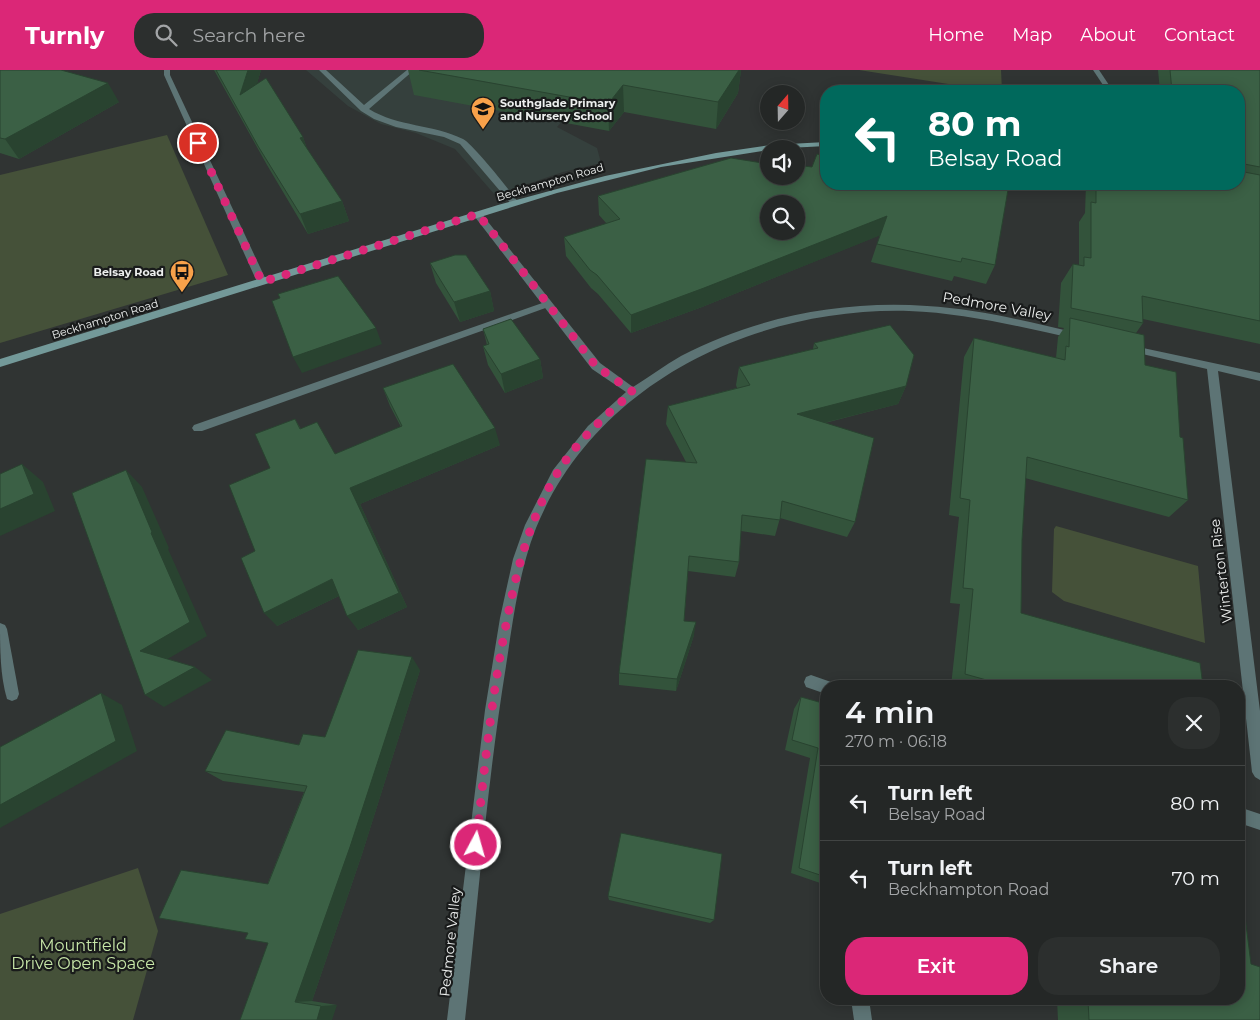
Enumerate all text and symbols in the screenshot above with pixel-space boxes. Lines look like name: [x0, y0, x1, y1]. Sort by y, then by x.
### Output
search box: [134, 13, 484, 58]
text: Turnly: [25, 21, 104, 50]
icon: search: [152, 21, 180, 49]
text: Search here: [192, 24, 305, 47]
text: Home: [928, 24, 984, 46]
text: Map: [1012, 24, 1052, 46]
text: About: [1080, 24, 1136, 46]
text: Contact: [1164, 24, 1235, 46]
north arrow: [760, 85, 805, 130]
map controls: [760, 85, 805, 240]
school or university icon: Southglade Primary and Nursery School: [470, 96, 496, 130]
place label: Southglade Primary and Nursery School: [500, 96, 616, 123]
text: 80 m: [928, 102, 1022, 145]
icon: left: [845, 105, 910, 170]
pin: [177, 122, 219, 164]
icon: arrive: [184, 129, 212, 157]
button: sound: [760, 140, 805, 185]
text: Belsay Road: [928, 145, 1062, 172]
street label: Beckhampton Road: [495, 160, 605, 204]
button: search: [760, 195, 805, 240]
bus stop icon: Belsay Road: [169, 259, 195, 293]
place label: Belsay Road: [93, 265, 164, 279]
street label: Pedmore Valley: [941, 288, 1053, 324]
street label: Beckhampton Road: [50, 296, 160, 342]
street label: Winterton Rise: [1206, 518, 1236, 624]
text: 4 min: [845, 694, 934, 731]
button: close: [1168, 697, 1220, 749]
text: 270 m · 06:18: [845, 732, 947, 751]
text: Turn left: [888, 782, 973, 805]
icon: left: [845, 789, 873, 817]
text: 80 m: [1170, 792, 1220, 815]
text: Belsay Road: [888, 805, 986, 824]
position arrow: [449, 818, 501, 870]
text: Turn left: [888, 857, 973, 880]
icon: left: [845, 864, 873, 892]
text: 70 m: [1171, 867, 1220, 890]
text: Beckhampton Road: [888, 880, 1049, 899]
street label: Pedmore Valley: [435, 886, 465, 998]
park label: Mountfield Drive Open Space: [11, 936, 155, 973]
button: Exit: [845, 937, 1028, 995]
button: Share: [1038, 937, 1220, 995]

